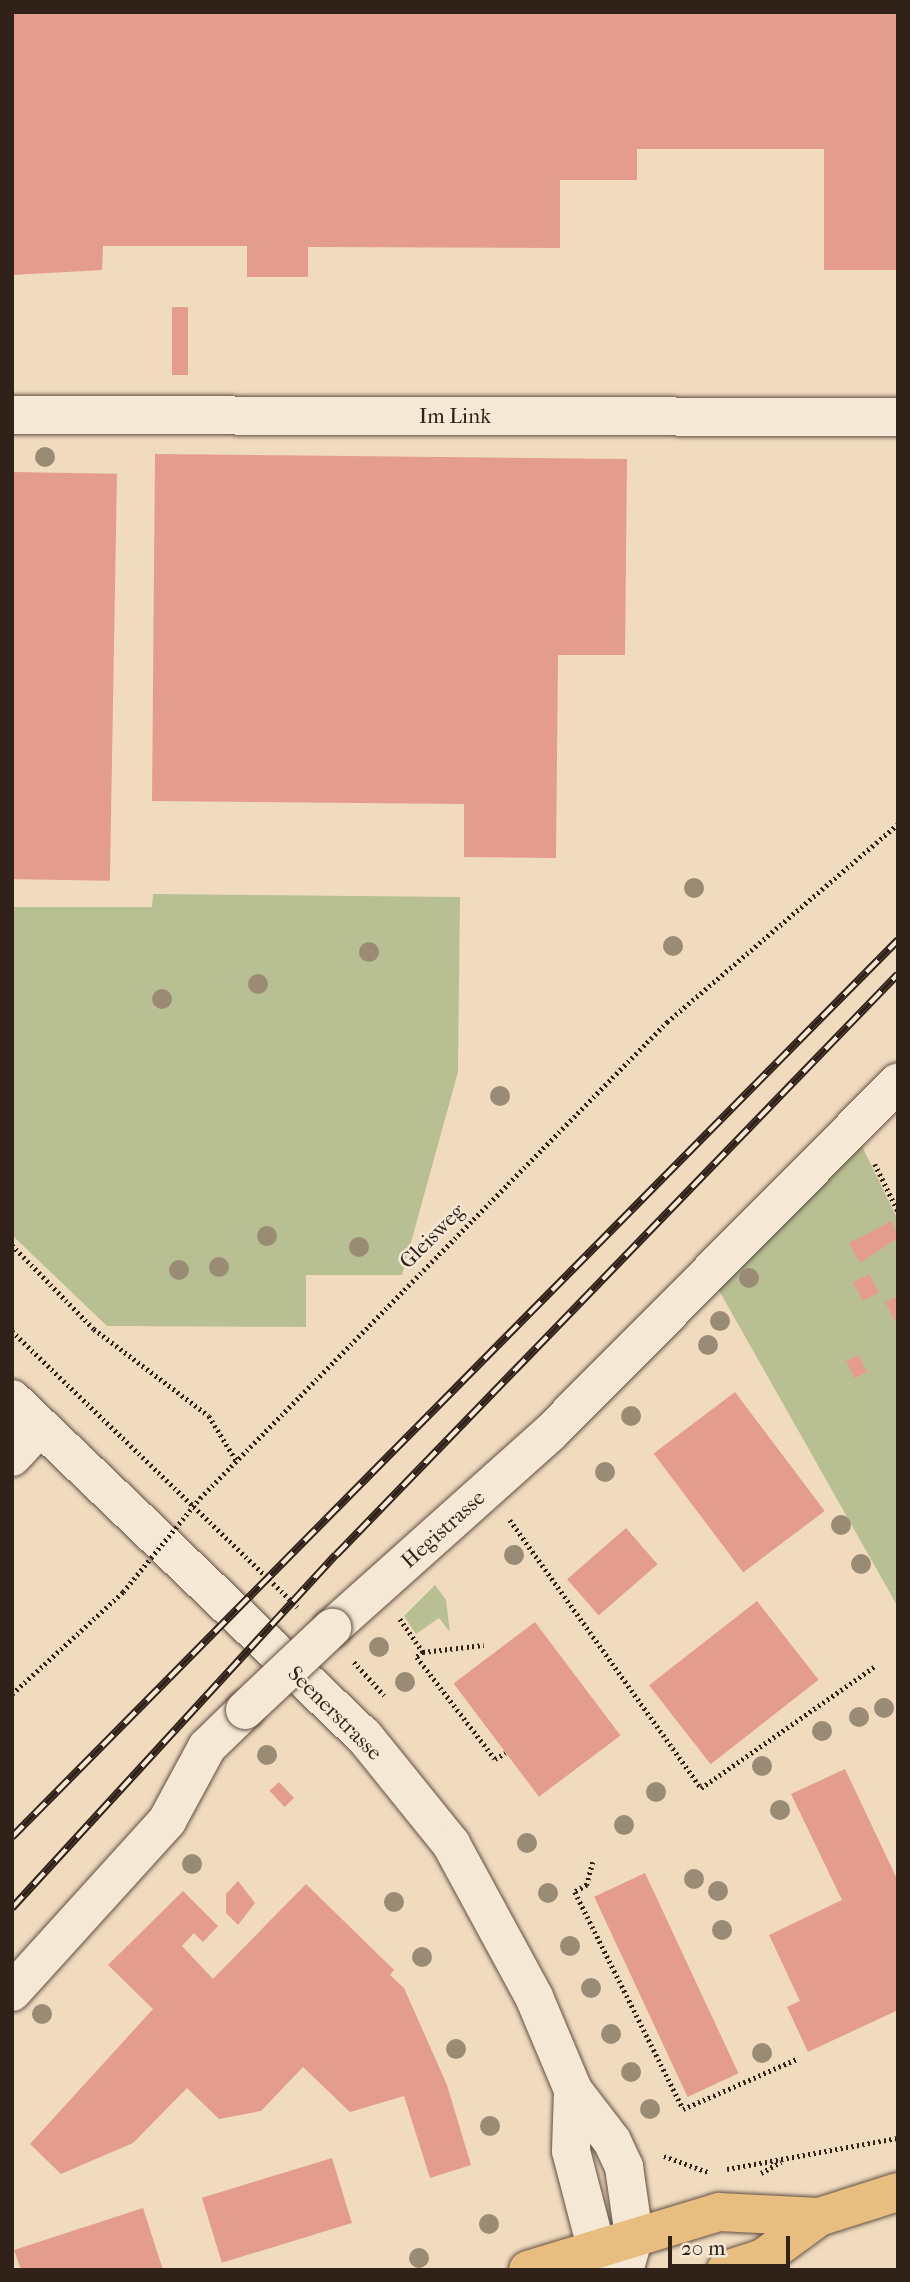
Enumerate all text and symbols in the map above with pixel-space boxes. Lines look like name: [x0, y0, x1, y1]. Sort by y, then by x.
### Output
street label: Im Link: [419, 403, 491, 429]
street label: Gleisweg: [394, 1198, 470, 1274]
street label: Hegistrasse: [396, 1485, 490, 1573]
street label: Seenerstrasse: [283, 1661, 387, 1765]
scale bar: [672, 2222, 794, 2266]
text: 20 m: [681, 2236, 725, 2260]

